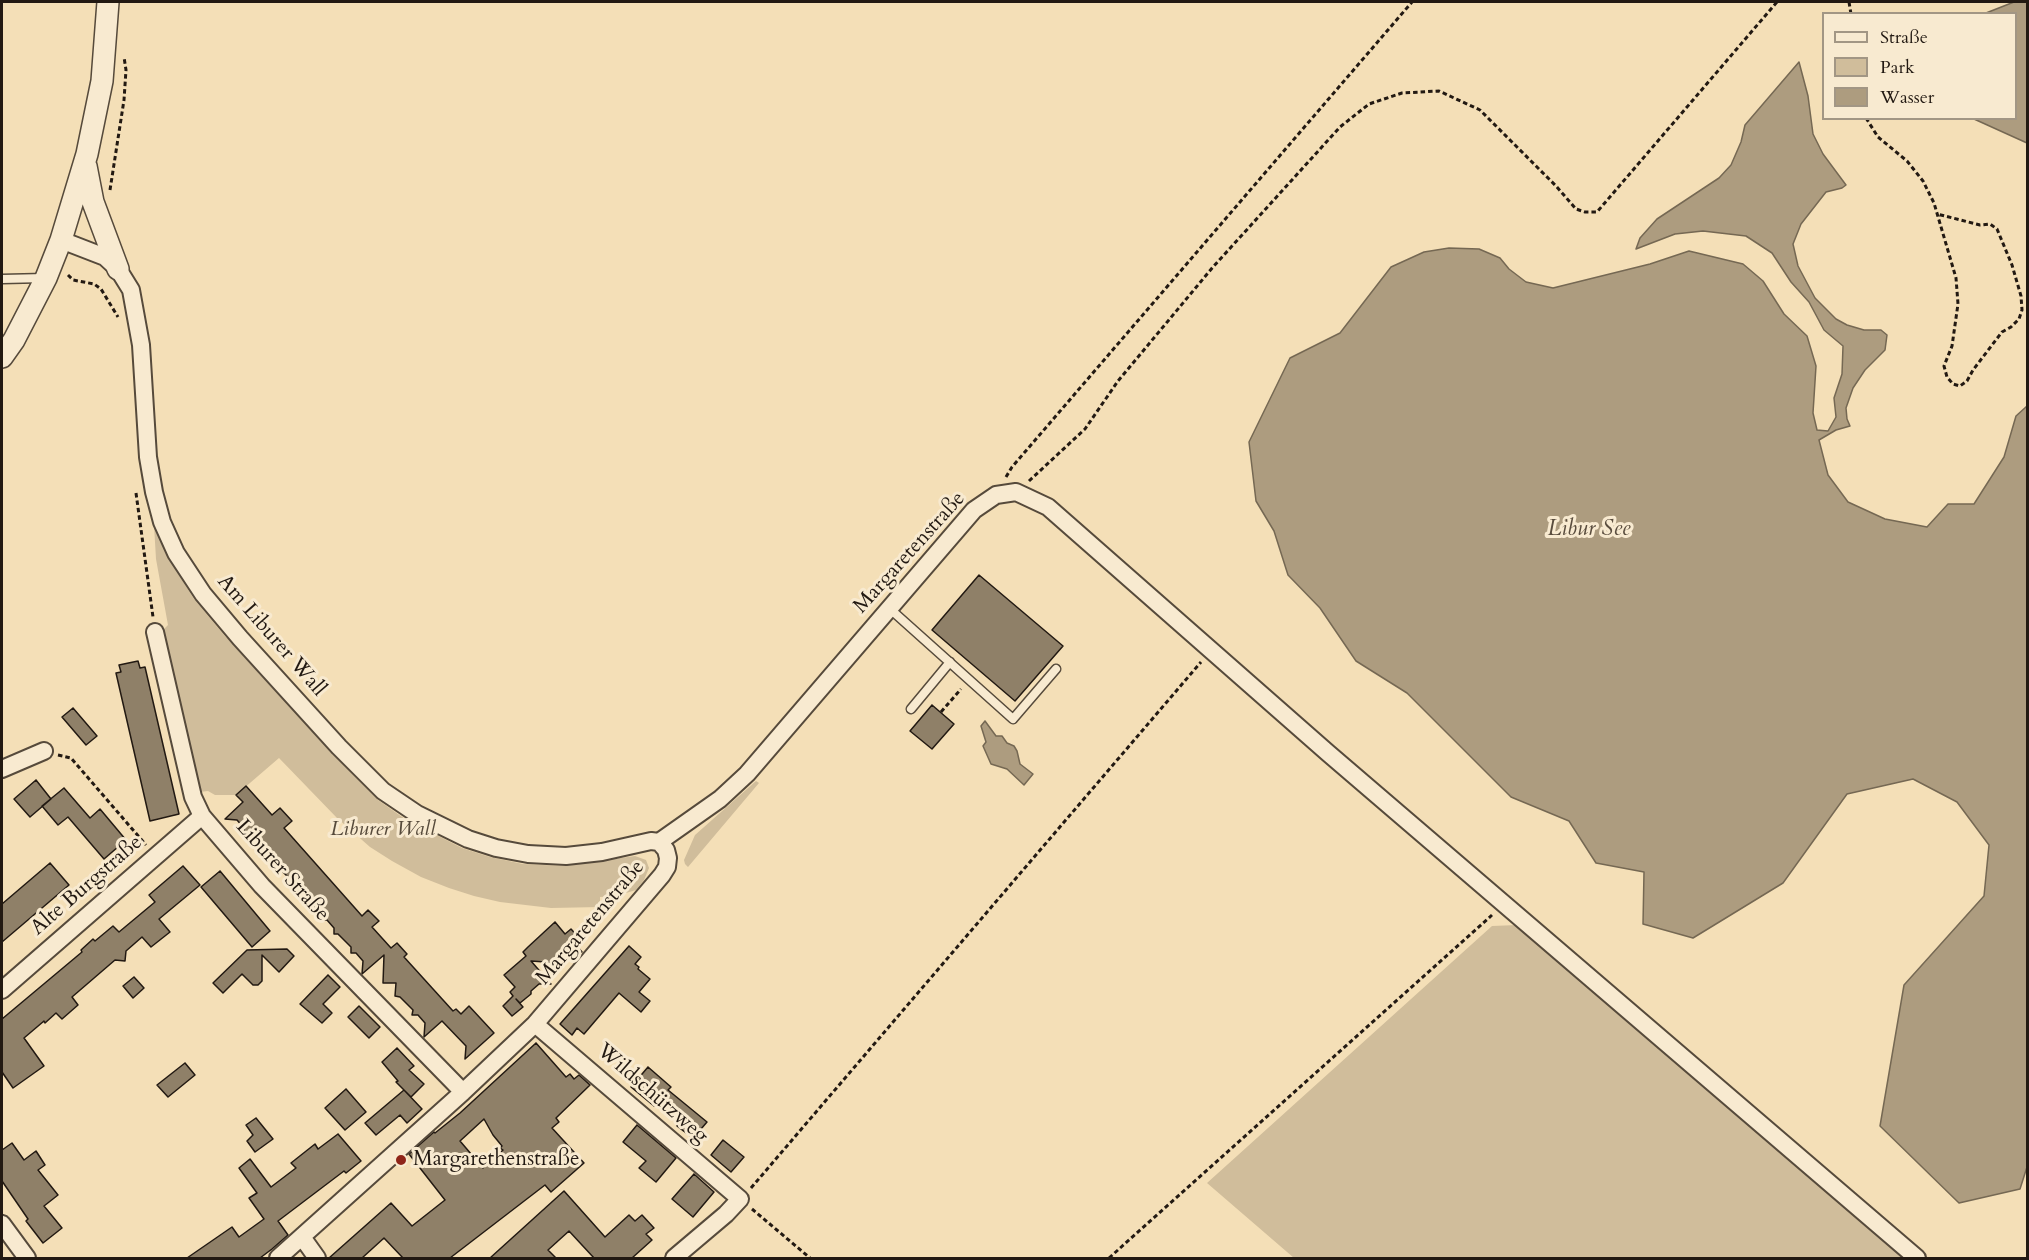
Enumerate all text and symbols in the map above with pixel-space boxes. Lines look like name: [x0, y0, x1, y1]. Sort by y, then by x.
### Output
legend: [1822, 12, 2017, 120]
text: Straße: [1880, 25, 1928, 50]
text: Park: [1880, 55, 1915, 80]
text: Wasser: [1880, 85, 1934, 110]
street label: Margaretenstraße: [849, 487, 971, 619]
water label: Libur See: [1547, 517, 1631, 543]
street label: Am Liburer Wall: [211, 570, 331, 702]
street label: Liburer Straße: [230, 815, 334, 927]
park label: Liburer Wall: [330, 817, 436, 843]
street label: Alte Burgstraße: [26, 831, 148, 941]
street label: Margaretenstraße: [531, 855, 651, 991]
street label: Wildschützweg: [591, 1039, 713, 1149]
place label: Margarethenstraße: [413, 1147, 580, 1173]
marker: Margarethenstraße: [394, 1153, 408, 1167]

